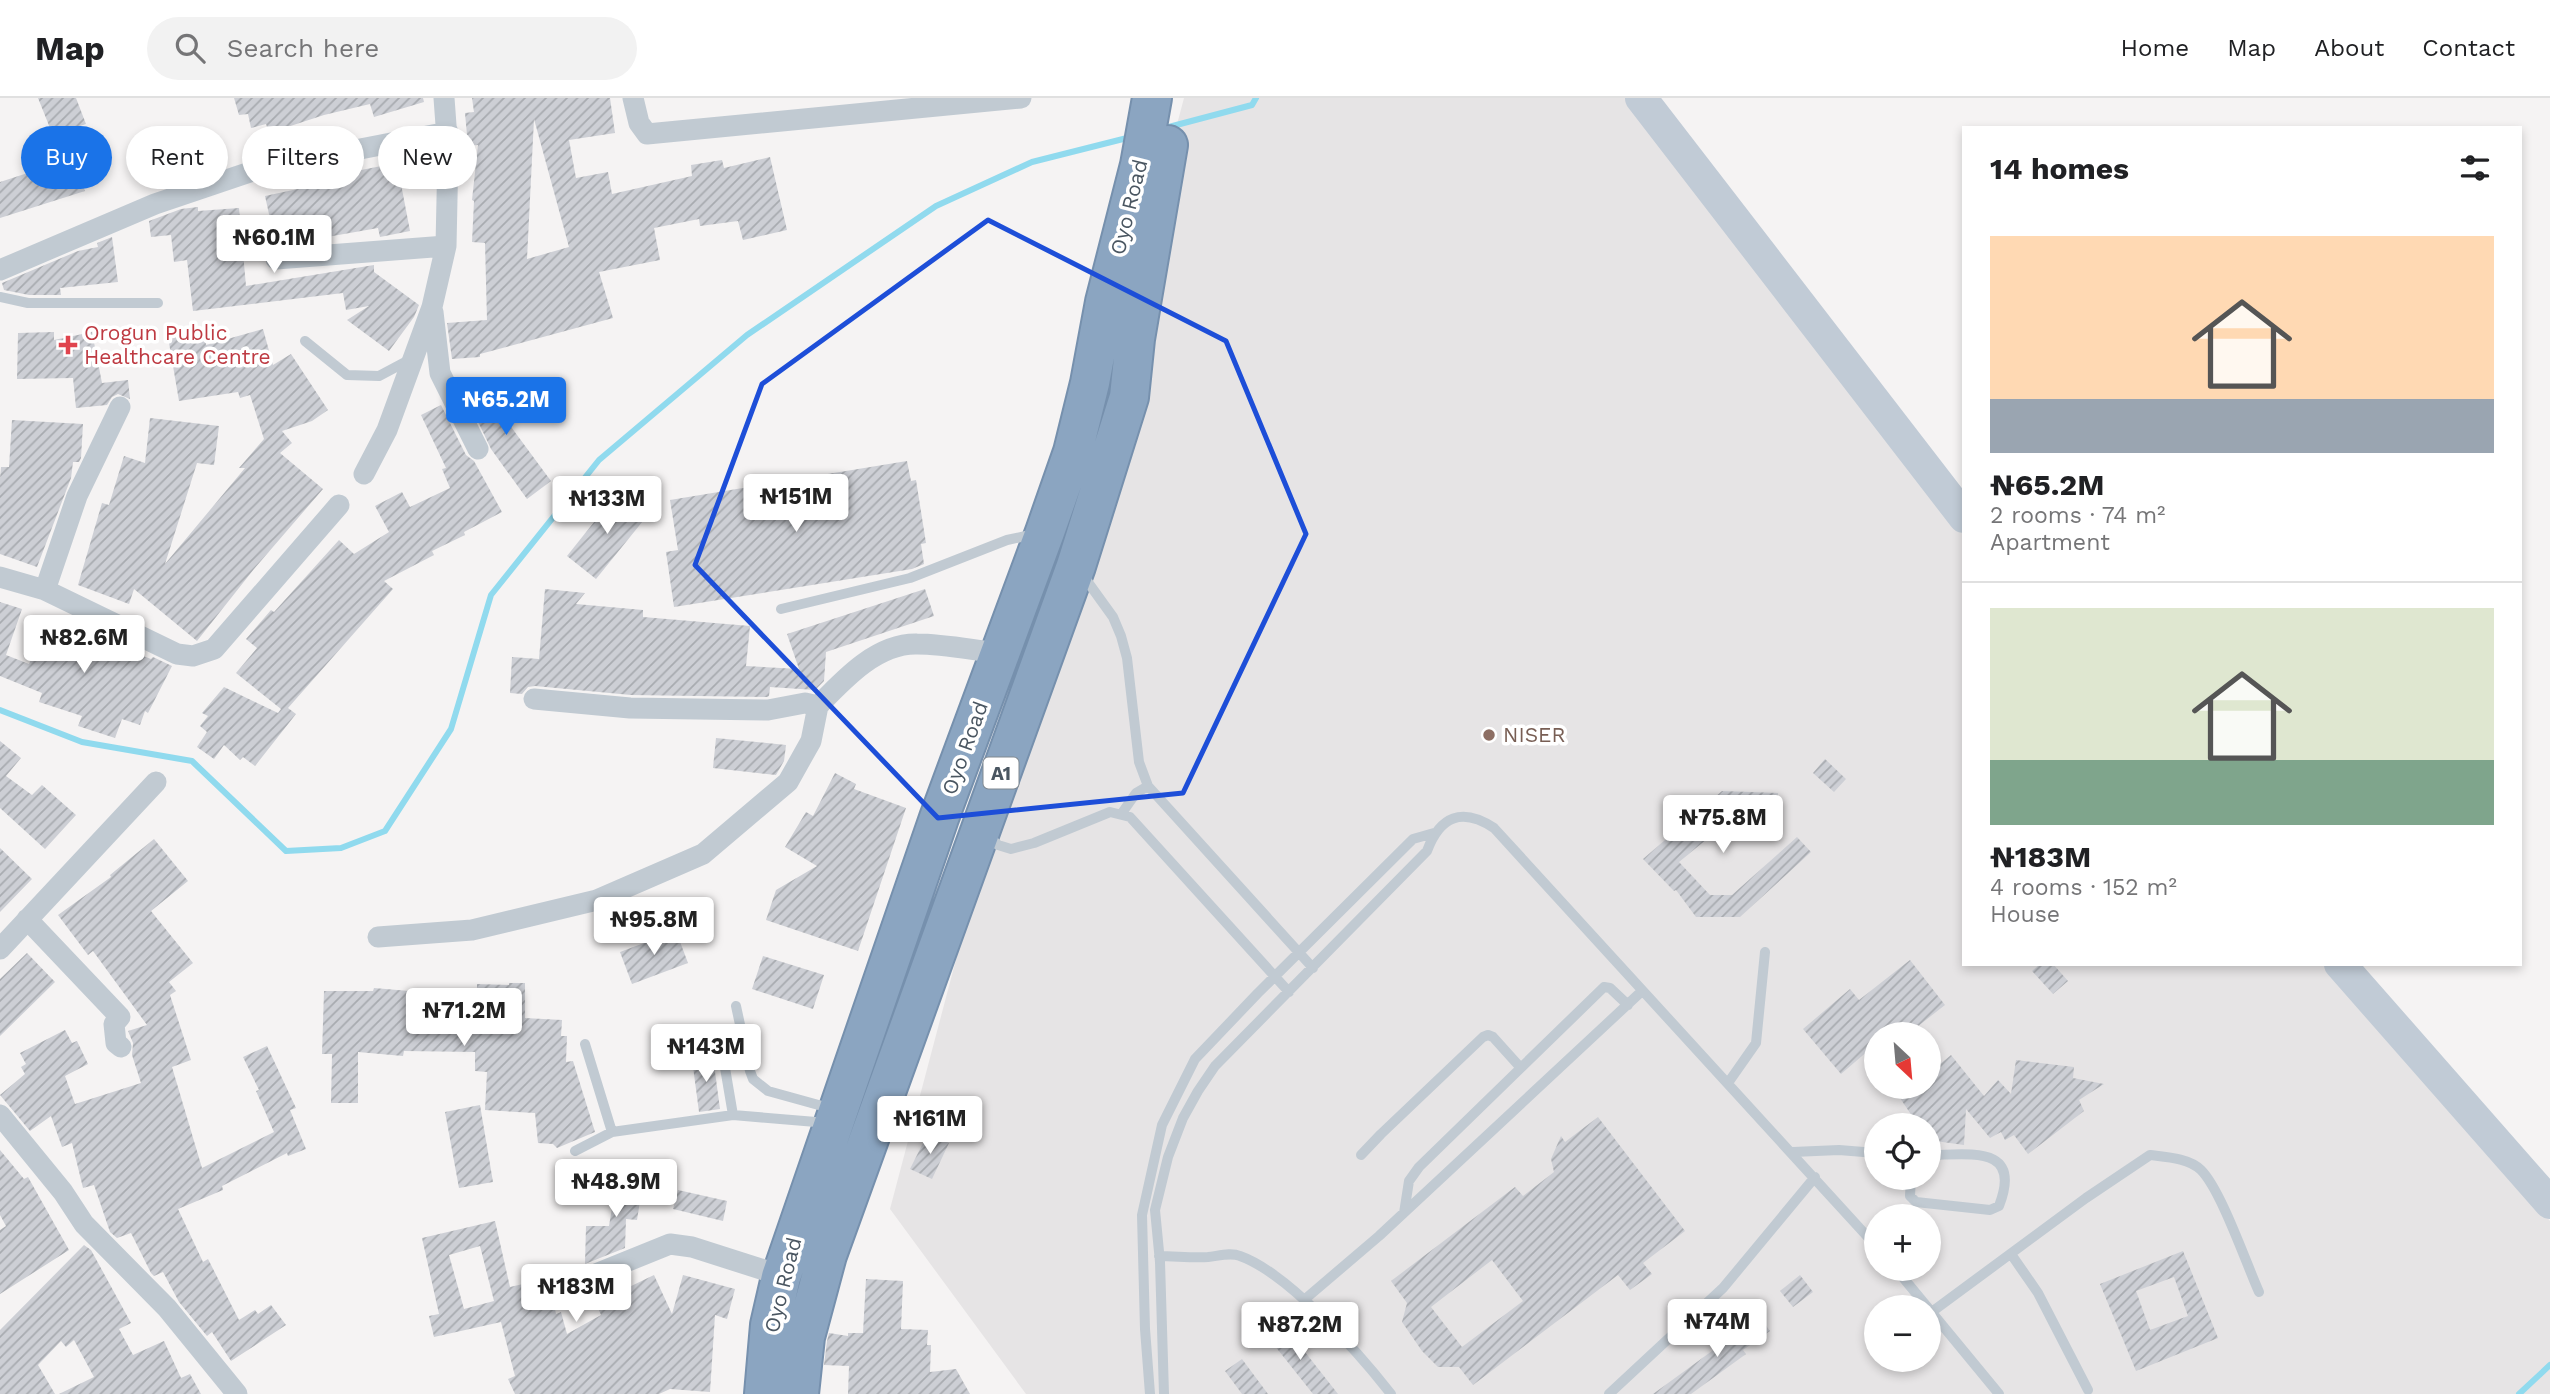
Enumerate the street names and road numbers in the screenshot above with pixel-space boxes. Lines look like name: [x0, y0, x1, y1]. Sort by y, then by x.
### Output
street label: Oyo Road: [1105, 157, 1152, 257]
street label: Oyo Road: [936, 698, 993, 798]
road number: A1: [984, 758, 1018, 788]
street label: Oyo Road: [759, 1235, 806, 1335]

